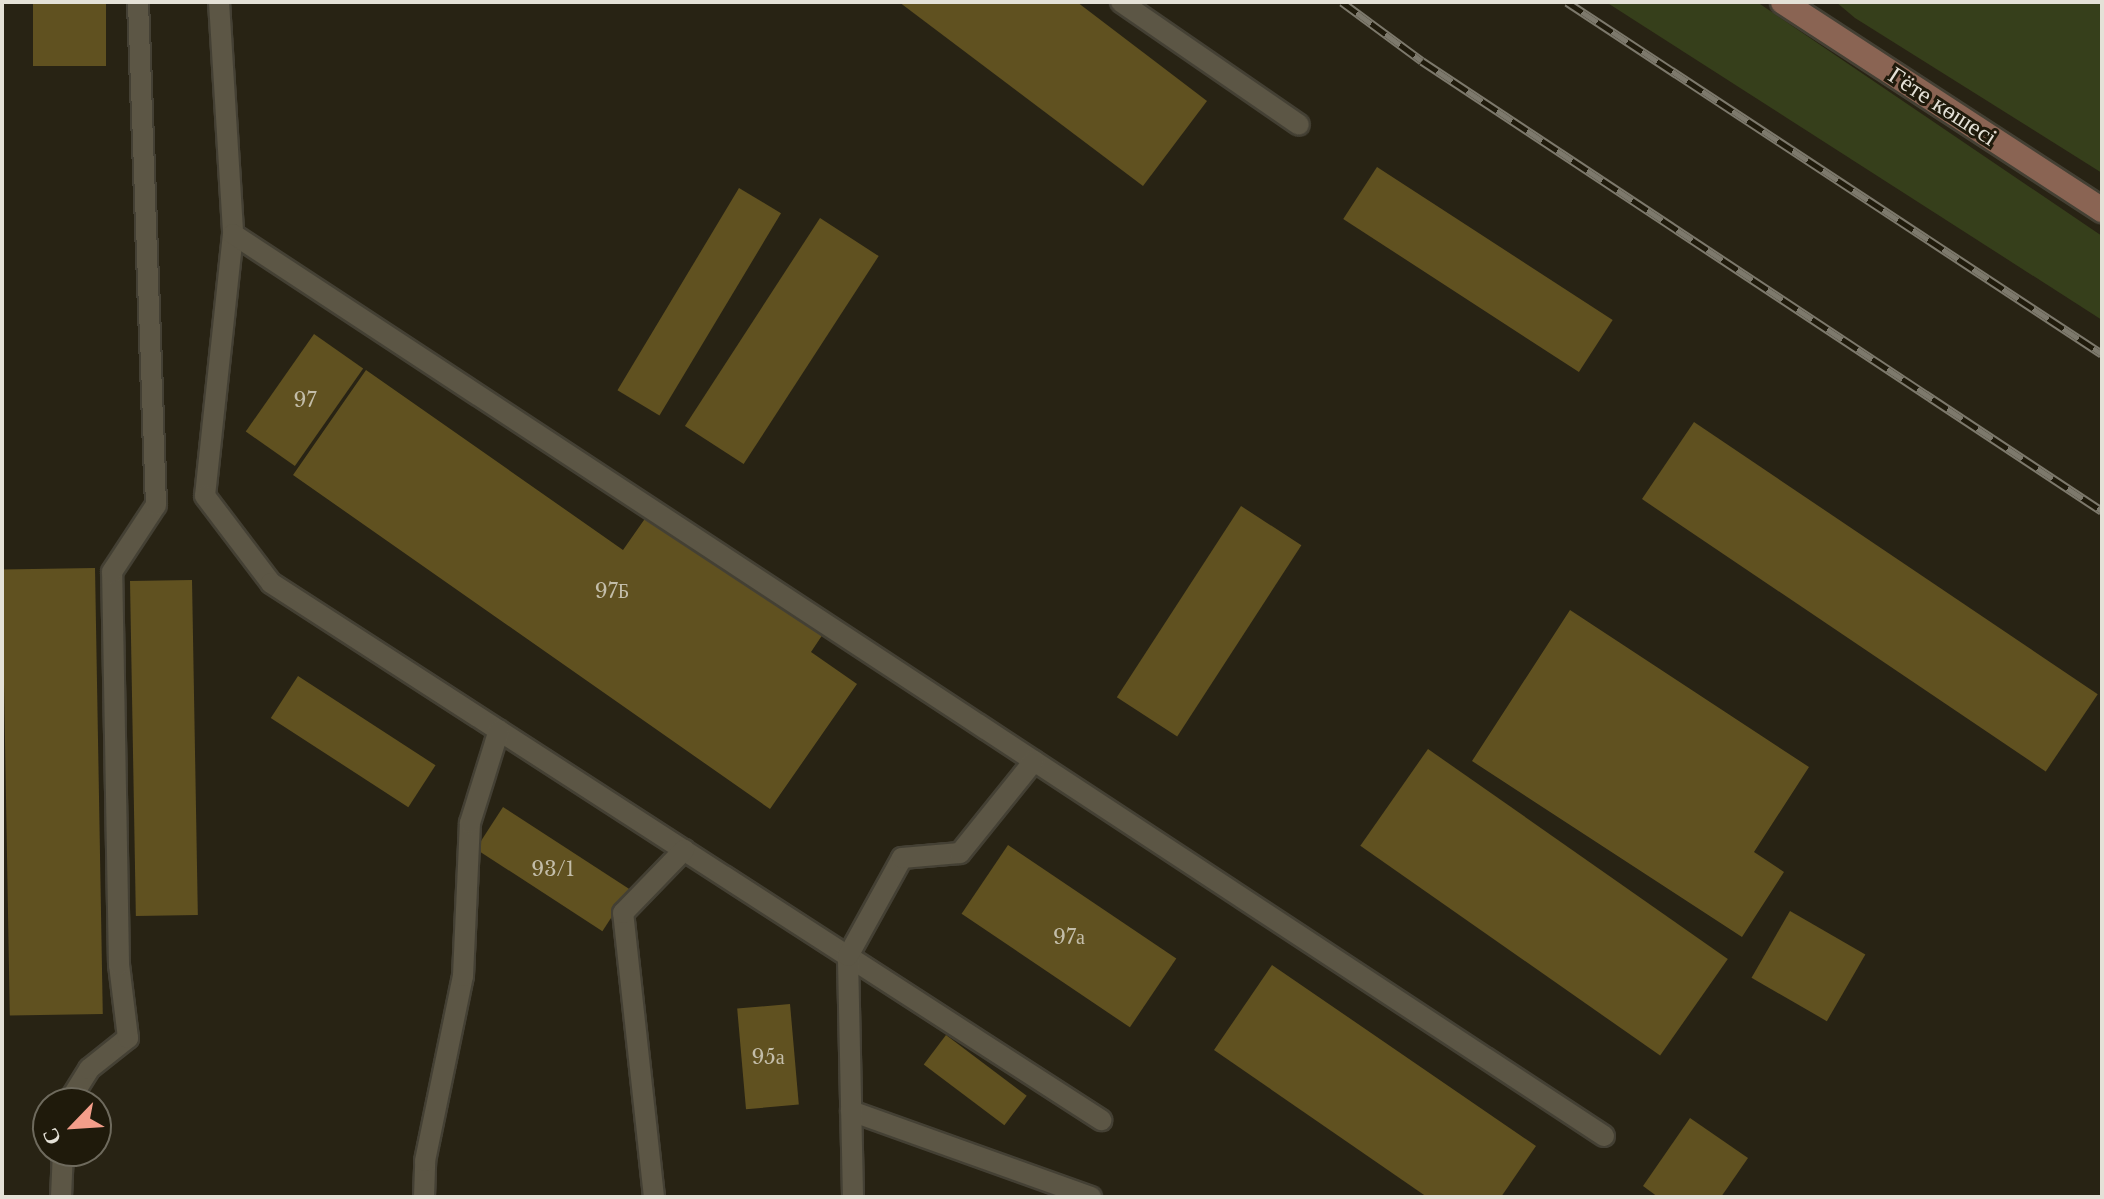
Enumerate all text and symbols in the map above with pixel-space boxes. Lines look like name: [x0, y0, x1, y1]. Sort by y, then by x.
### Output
street label: Гёте көшесі: [1883, 60, 2003, 152]
house number: 97: [294, 388, 316, 412]
house number: 97Б: [595, 579, 629, 603]
house number: 93/1: [531, 857, 575, 881]
house number: 97а: [1053, 925, 1085, 949]
house number: 95а: [751, 1045, 785, 1069]
north arrow: [32, 1087, 112, 1167]
text: С: [36, 1124, 67, 1149]

